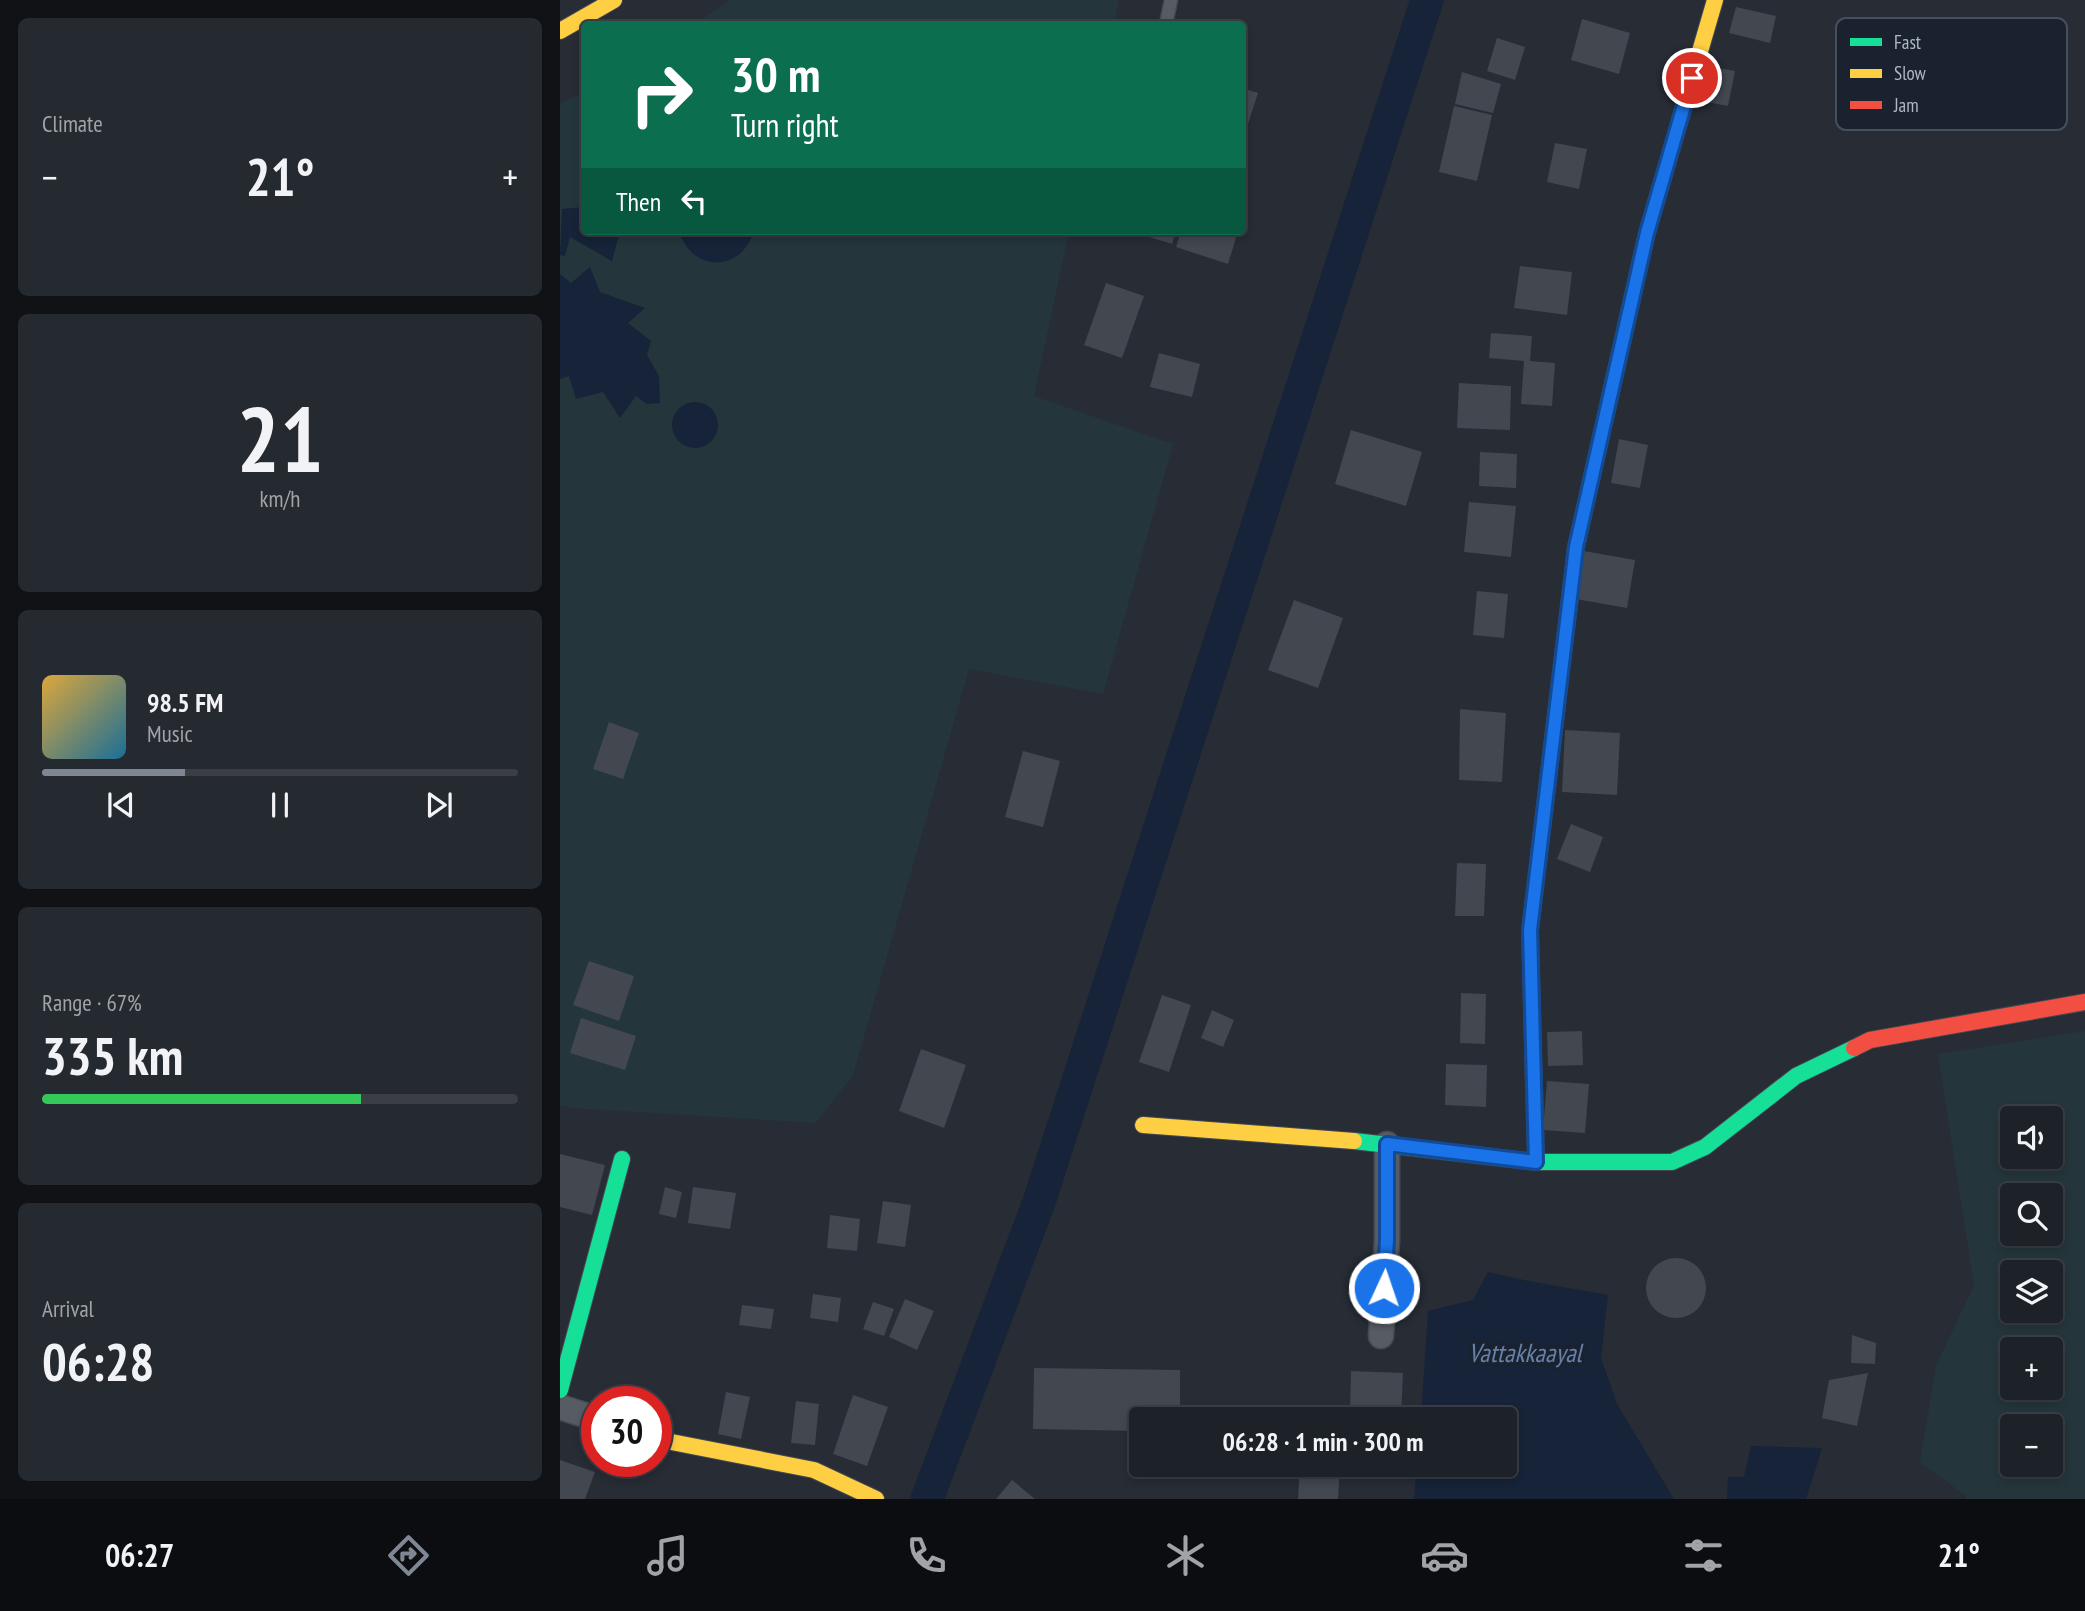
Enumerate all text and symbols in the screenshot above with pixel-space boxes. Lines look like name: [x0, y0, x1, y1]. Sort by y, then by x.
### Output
legend: [1836, 18, 2067, 130]
text: Fast: [1894, 30, 1922, 54]
text: 30 m: [731, 42, 820, 106]
pin: [1662, 48, 1722, 108]
icon: right: [616, 49, 707, 140]
icon: arrive: [1673, 59, 1711, 97]
text: Slow: [1894, 61, 1927, 85]
text: Jam: [1893, 93, 1919, 117]
text: Turn right: [731, 104, 839, 146]
text: Climate: [42, 109, 103, 138]
text: 21°: [246, 143, 314, 210]
text: −: [42, 152, 58, 201]
text: +: [502, 152, 518, 201]
icon: left: [675, 182, 713, 220]
text: Then: [616, 185, 661, 218]
text: 21: [237, 379, 324, 497]
text: km/h: [260, 484, 300, 513]
text: 98.5 FM: [147, 686, 223, 719]
text: Music: [147, 719, 193, 748]
icon: previous: [102, 786, 140, 824]
icon: pause: [261, 786, 299, 824]
icon: next: [420, 786, 458, 824]
text: Range · 67%: [42, 988, 142, 1017]
text: 335 km: [42, 1022, 183, 1089]
map controls: [2000, 1106, 2063, 1477]
button: sound: [2000, 1106, 2063, 1169]
button: search: [2000, 1183, 2063, 1246]
position arrow: [1347, 1251, 1421, 1325]
button: layers: [2000, 1260, 2063, 1323]
text: Arrival: [42, 1294, 94, 1323]
text: 06:28: [42, 1328, 154, 1395]
water label: Vattakkaayal: [1468, 1336, 1585, 1369]
button: +: [2000, 1337, 2063, 1400]
speed limit sign: 30: [581, 1386, 672, 1477]
button: −: [2000, 1414, 2063, 1477]
text: 06:28 · 1 min · 300 m: [1223, 1425, 1423, 1458]
icon: directions: [384, 1531, 433, 1580]
icon: music: [643, 1531, 692, 1580]
icon: phone: [902, 1531, 951, 1580]
icon: climate: [1161, 1531, 1210, 1580]
icon: car: [1420, 1531, 1469, 1580]
icon: filters: [1679, 1531, 1728, 1580]
text: 06:27: [105, 1534, 174, 1576]
text: 21°: [1938, 1534, 1980, 1576]

